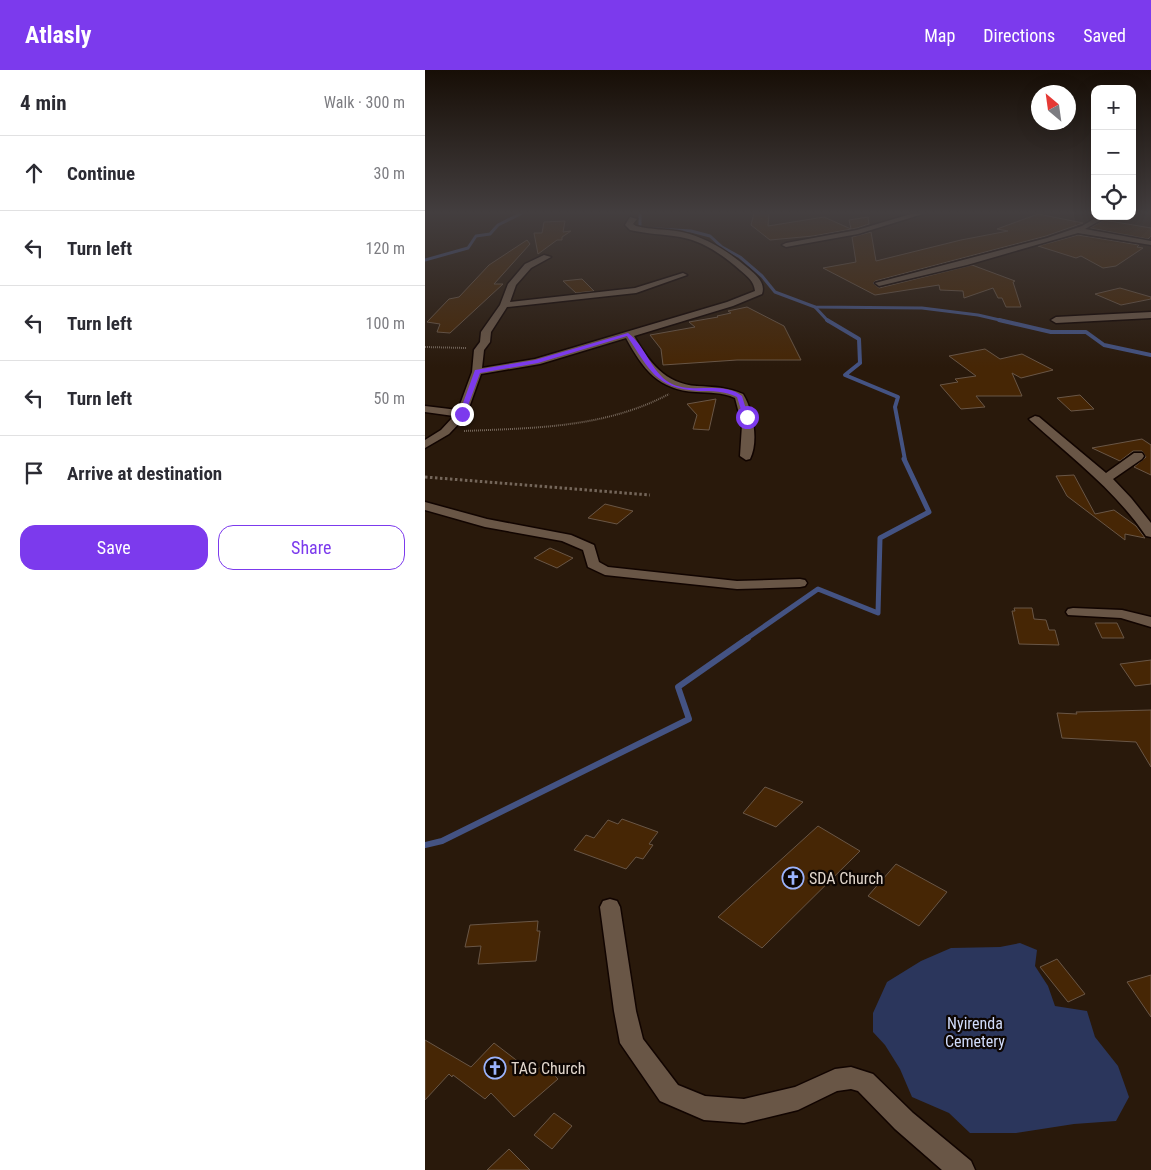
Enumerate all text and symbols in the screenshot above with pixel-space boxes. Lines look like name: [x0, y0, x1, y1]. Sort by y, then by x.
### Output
text: Atlasly: [25, 21, 91, 49]
text: Map: [924, 25, 955, 46]
text: Directions: [983, 25, 1055, 46]
text: Saved: [1083, 25, 1126, 46]
north arrow: [1031, 85, 1076, 130]
map controls: [1091, 85, 1136, 220]
button: +: [1091, 85, 1136, 130]
text: 4 min: [20, 91, 67, 115]
text: Walk · 300 m: [324, 93, 405, 112]
button: −: [1091, 130, 1136, 175]
icon: ahead: [20, 159, 48, 187]
text: Continue: [67, 162, 135, 185]
text: 30 m: [373, 164, 405, 183]
button: locate: [1091, 175, 1136, 220]
icon: left: [20, 234, 48, 262]
text: Turn left: [67, 237, 132, 260]
text: 120 m: [366, 239, 405, 258]
icon: left: [20, 309, 48, 337]
text: Turn left: [67, 312, 132, 335]
text: 100 m: [366, 314, 405, 333]
icon: left: [20, 384, 48, 412]
text: Turn left: [67, 387, 132, 410]
text: 50 m: [373, 389, 405, 408]
route end: [451, 403, 474, 426]
route start: [736, 406, 759, 429]
icon: arrive: [20, 459, 48, 487]
text: Arrive at destination: [67, 462, 222, 485]
button: Save: [20, 525, 208, 570]
button: Share: [218, 525, 405, 570]
church icon: SDA Church: [781, 866, 805, 890]
place label: SDA Church: [809, 869, 884, 888]
park label: Nyirenda Cemetery: [945, 1014, 1005, 1051]
church icon: TAG Church: [483, 1056, 507, 1080]
place label: TAG Church: [511, 1059, 585, 1078]

